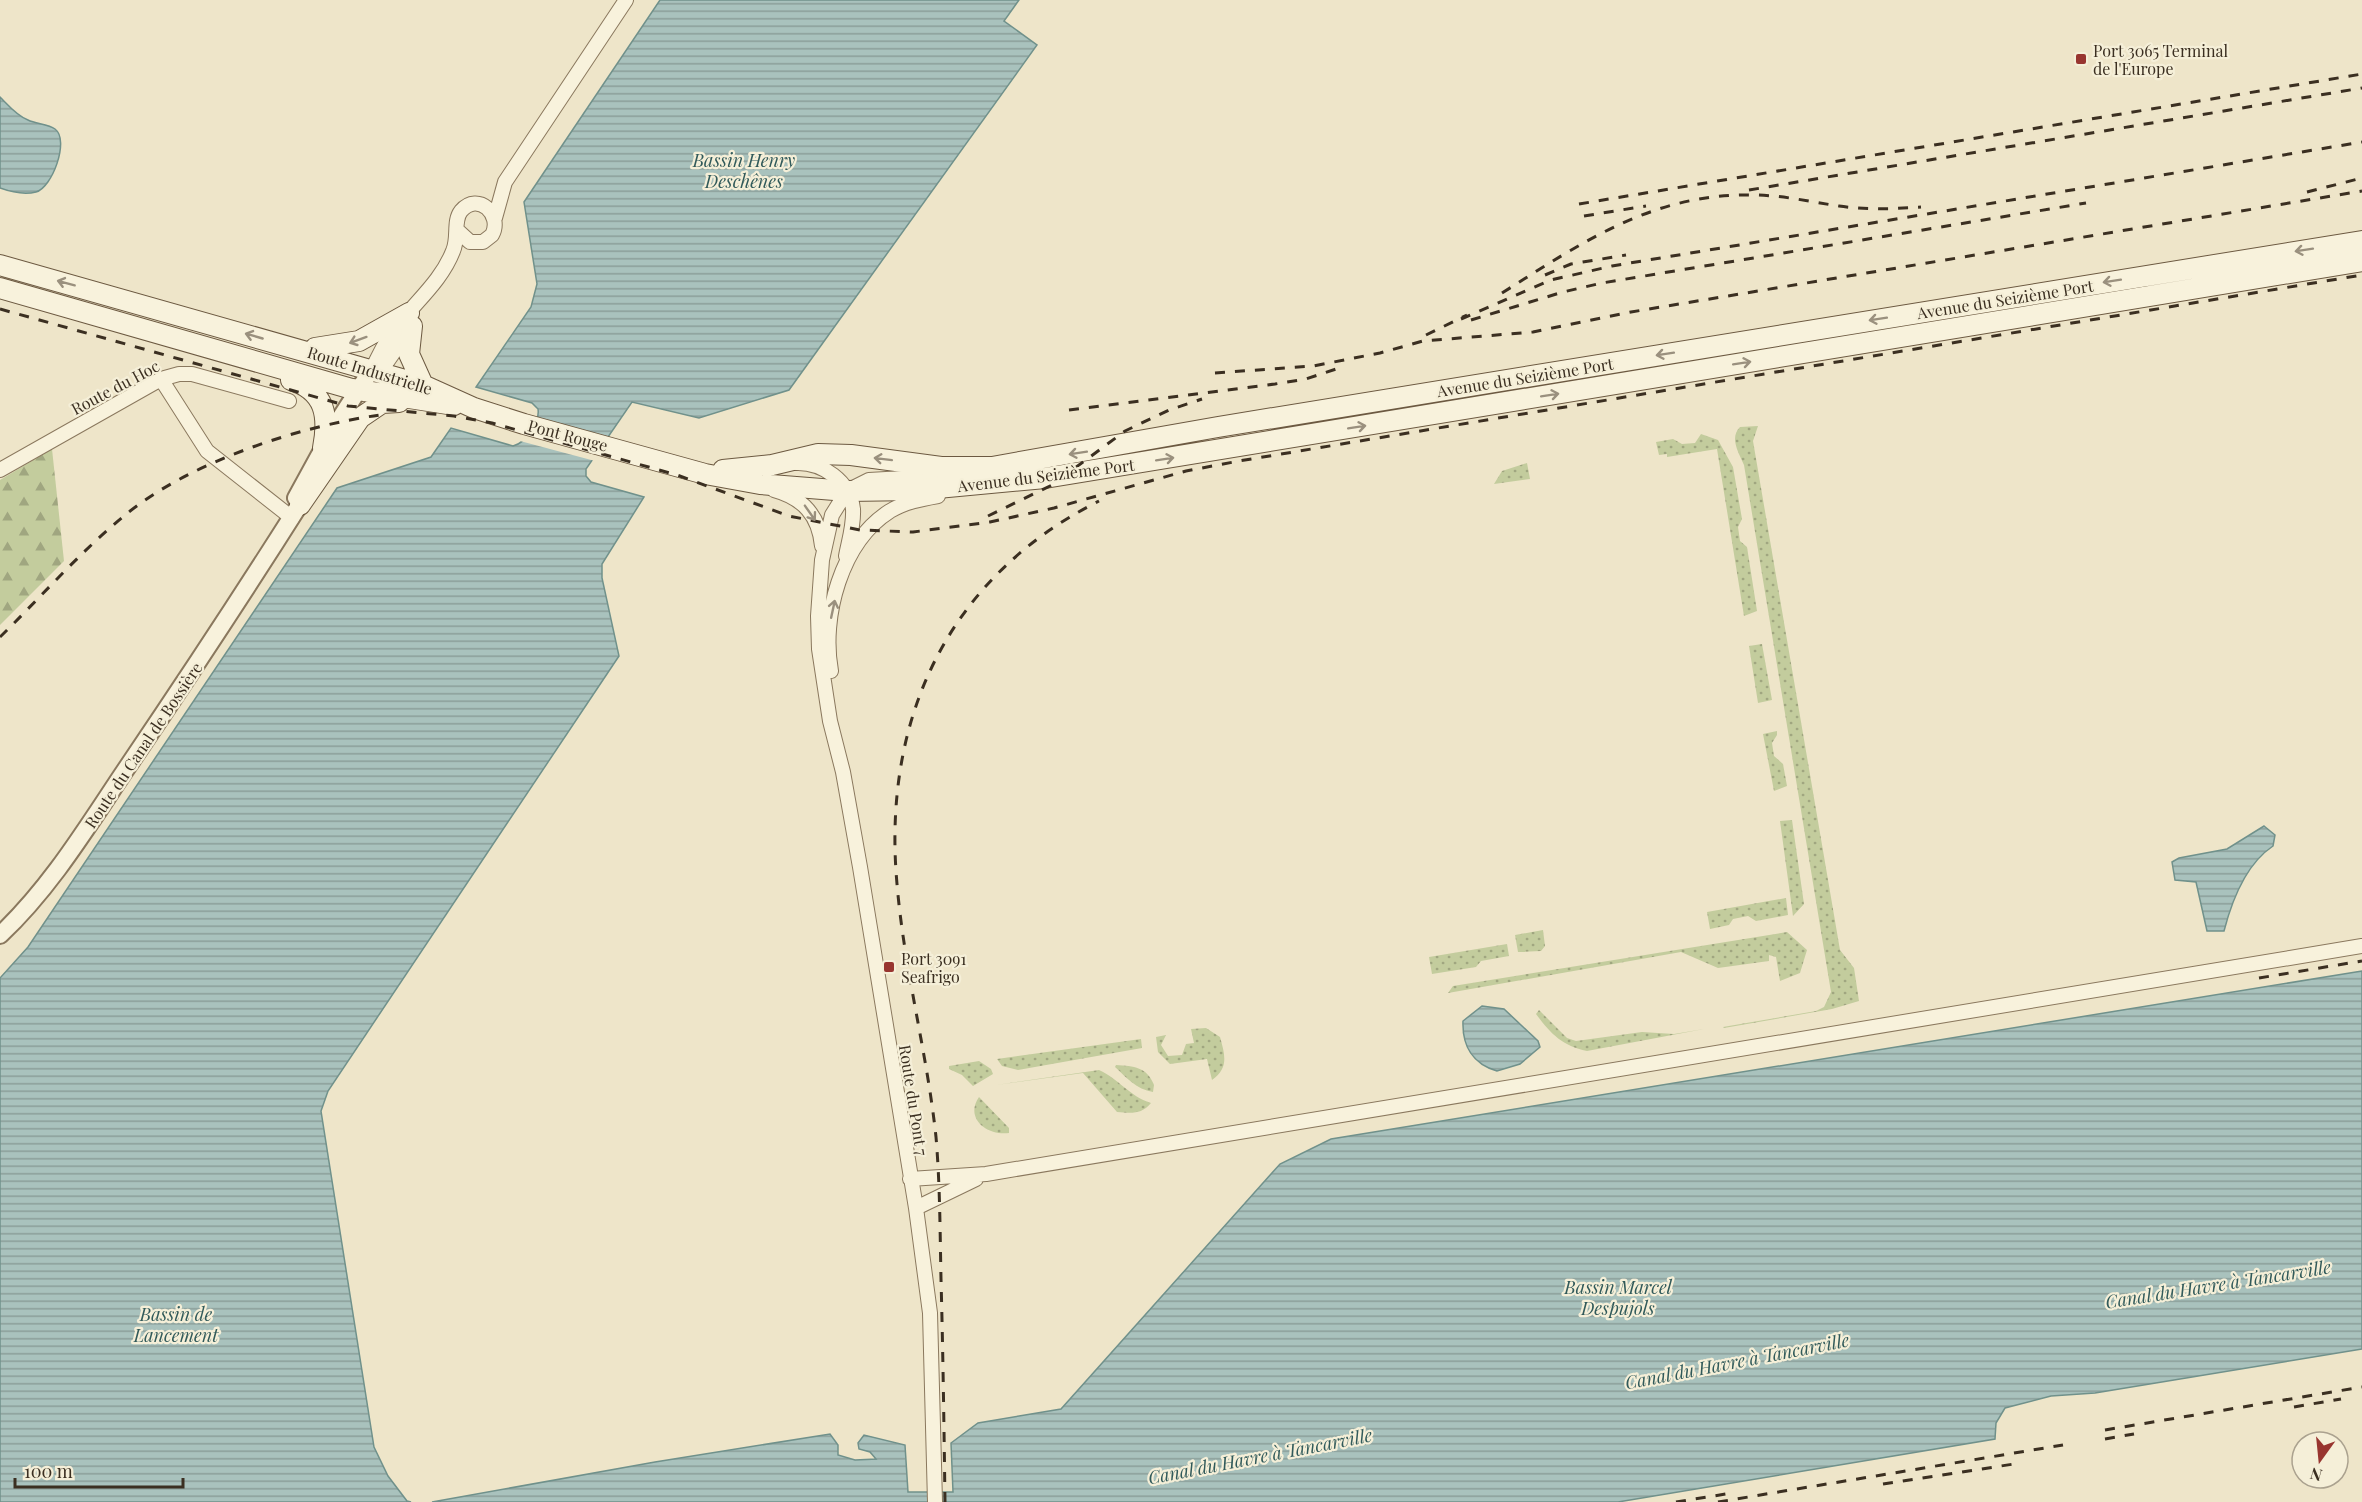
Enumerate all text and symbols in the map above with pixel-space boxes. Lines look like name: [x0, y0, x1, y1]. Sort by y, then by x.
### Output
place label: Port 3065 Terminal de l'Europe: [2093, 40, 2228, 79]
marker: Port 3065 Terminal de l'Europe: [2074, 52, 2088, 66]
water label: Bassin Henry Deschênes: [692, 148, 796, 193]
one-way arrow: [2295, 245, 2315, 256]
street label: Avenue du Seizième Port: [1914, 275, 2095, 323]
one-way arrow: [2102, 276, 2122, 287]
one-way arrow: [57, 277, 76, 288]
one-way arrow: [1868, 314, 1888, 325]
one-way arrow: [245, 330, 264, 341]
one-way arrow: [349, 336, 368, 347]
street label: Route Industrielle: [305, 341, 435, 399]
one-way arrow: [1655, 349, 1675, 360]
street label: Avenue du Seizième Port: [1434, 353, 1615, 401]
street label: Route du Hoc: [67, 355, 163, 419]
one-way arrow: [1732, 358, 1751, 369]
one-way arrow: [1539, 389, 1559, 400]
street label: Pont Rouge: [526, 414, 610, 456]
one-way arrow: [1347, 421, 1367, 432]
one-way arrow: [1069, 447, 1088, 458]
one-way arrow: [874, 453, 894, 464]
one-way arrow: [1155, 453, 1174, 464]
street label: Avenue du Seizième Port: [955, 454, 1136, 496]
one-way arrow: [804, 504, 816, 520]
one-way arrow: [828, 600, 839, 620]
street label: Route du Canal de Bossière: [80, 658, 206, 832]
place label: Port 3091 Seafrigo: [901, 948, 966, 987]
marker: Port 3091 Seafrigo: [882, 960, 896, 974]
street label: Route du Pont 7: [895, 1043, 933, 1158]
water label: Canal du Havre à Tancarville: [2104, 1254, 2333, 1314]
water label: Bassin Marcel Despujols: [1563, 1275, 1673, 1320]
water label: Bassin de Lancement: [133, 1302, 219, 1347]
water label: Canal du Havre à Tancarville: [1623, 1327, 1851, 1395]
water label: Canal du Havre à Tancarville: [1146, 1422, 1374, 1490]
north arrow: [2290, 1430, 2350, 1490]
scale bar: [15, 1451, 183, 1489]
text: 100 m: [24, 1459, 73, 1483]
text: N: [2307, 1463, 2324, 1487]

